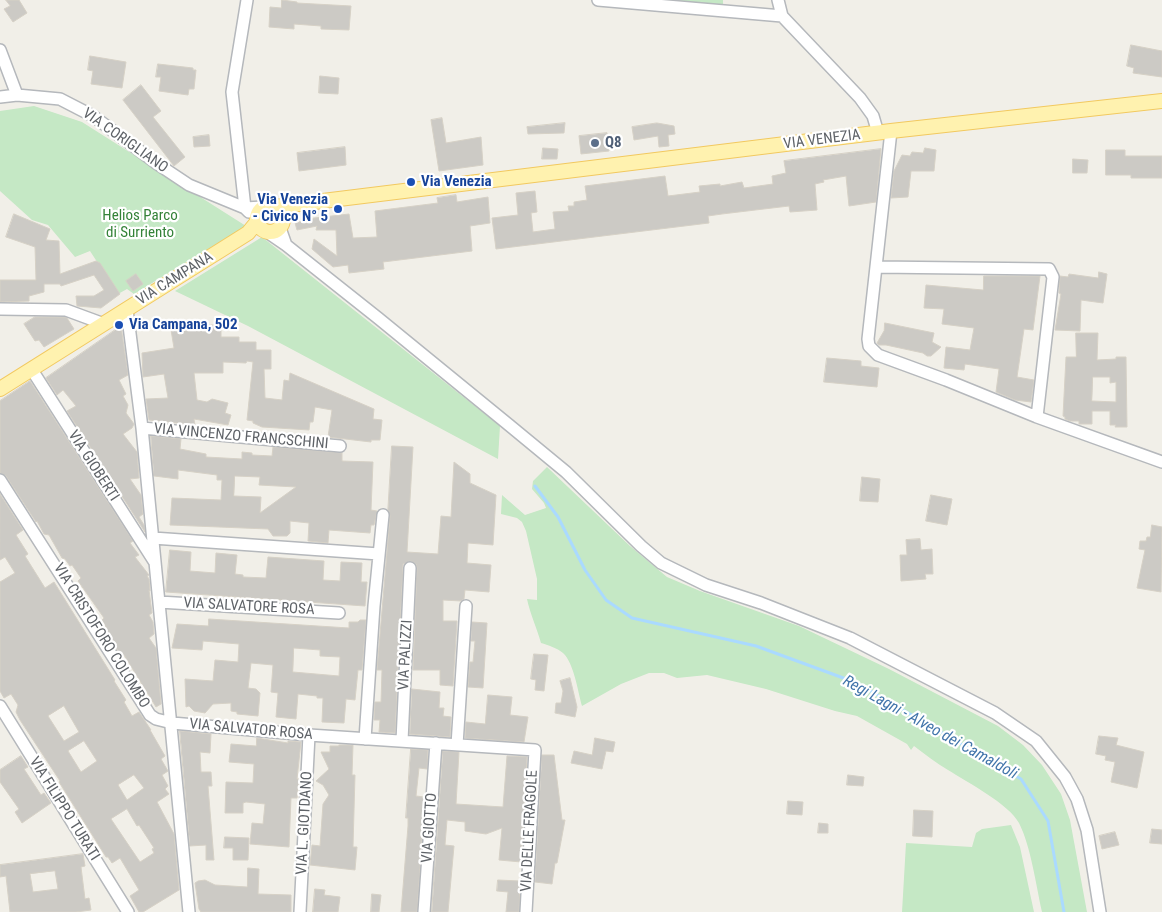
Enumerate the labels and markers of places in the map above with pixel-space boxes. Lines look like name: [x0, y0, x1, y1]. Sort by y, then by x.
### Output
place label: Q8: [605, 134, 622, 152]
marker: Q8: [589, 137, 601, 149]
place label: Via Venezia: [421, 173, 492, 191]
marker: Via Venezia: [405, 176, 417, 188]
place label: Via Venezia - Civico N° 5: [252, 191, 328, 226]
marker: Via Venezia - Civico N° 5: [332, 203, 344, 215]
place label: Via Campana, 502: [129, 316, 238, 334]
marker: Via Campana, 502: [113, 319, 125, 331]

